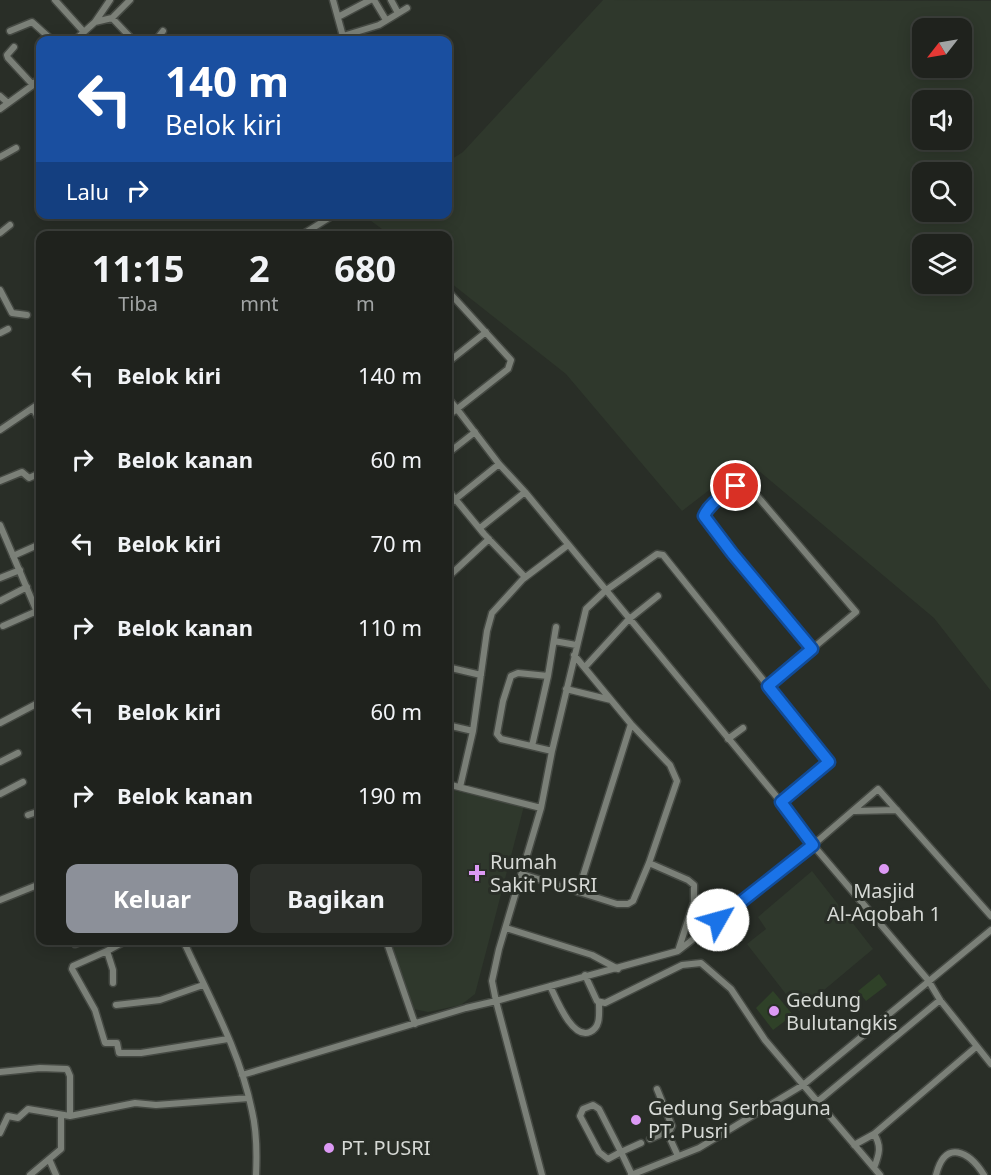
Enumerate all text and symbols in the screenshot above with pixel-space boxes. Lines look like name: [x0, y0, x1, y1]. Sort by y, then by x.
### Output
north arrow: [912, 18, 972, 78]
map controls: [912, 18, 972, 294]
text: 140 m: [165, 52, 289, 109]
icon: left: [66, 60, 144, 138]
button: sound: [912, 90, 972, 150]
text: Belok kiri: [165, 106, 282, 143]
button: search: [912, 162, 972, 222]
icon: right: [121, 174, 154, 207]
text: Lalu: [66, 176, 109, 206]
button: layers: [912, 234, 972, 294]
text: 11:15: [92, 244, 184, 293]
text: 2: [249, 244, 270, 293]
text: 680: [334, 244, 396, 293]
text: Tiba: [118, 290, 158, 317]
text: mnt: [240, 290, 278, 317]
text: m: [356, 290, 375, 317]
icon: left: [66, 359, 99, 392]
text: Belok kiri: [117, 360, 221, 390]
text: 140 m: [358, 360, 422, 390]
icon: right: [66, 443, 99, 476]
text: Belok kanan: [117, 444, 253, 474]
text: 60 m: [371, 444, 422, 474]
pin: [710, 460, 761, 511]
icon: arrive: [719, 469, 752, 502]
icon: left: [66, 527, 99, 560]
text: Belok kiri: [117, 528, 221, 558]
text: 70 m: [371, 528, 422, 558]
icon: right: [66, 611, 99, 644]
text: Belok kanan: [117, 612, 253, 642]
text: 110 m: [358, 612, 422, 642]
icon: left: [66, 695, 99, 728]
text: Belok kiri: [117, 696, 221, 726]
text: 60 m: [371, 696, 422, 726]
icon: right: [66, 779, 99, 812]
text: Belok kanan: [117, 780, 253, 810]
text: 190 m: [358, 780, 422, 810]
place label: Rumah Sakit PUSRI: [490, 848, 597, 898]
marker: Masjid Al-Aqobah 1: [877, 862, 891, 876]
button: Keluar: [66, 864, 238, 933]
button: Bagikan: [250, 864, 422, 933]
marker: Rumah Sakit PUSRI: [468, 864, 486, 882]
place label: Masjid Al-Aqobah 1: [827, 877, 941, 927]
position arrow: [686, 888, 750, 952]
place label: Gedung Bulutangkis: [786, 986, 897, 1036]
marker: Gedung Bulutangkis: [767, 1004, 781, 1018]
place label: Gedung Serbaguna PT. Pusri: [648, 1094, 831, 1144]
marker: Gedung Serbaguna PT. Pusri: [629, 1113, 643, 1127]
place label: PT. PUSRI: [341, 1134, 431, 1161]
marker: PT. PUSRI: [322, 1141, 336, 1155]

